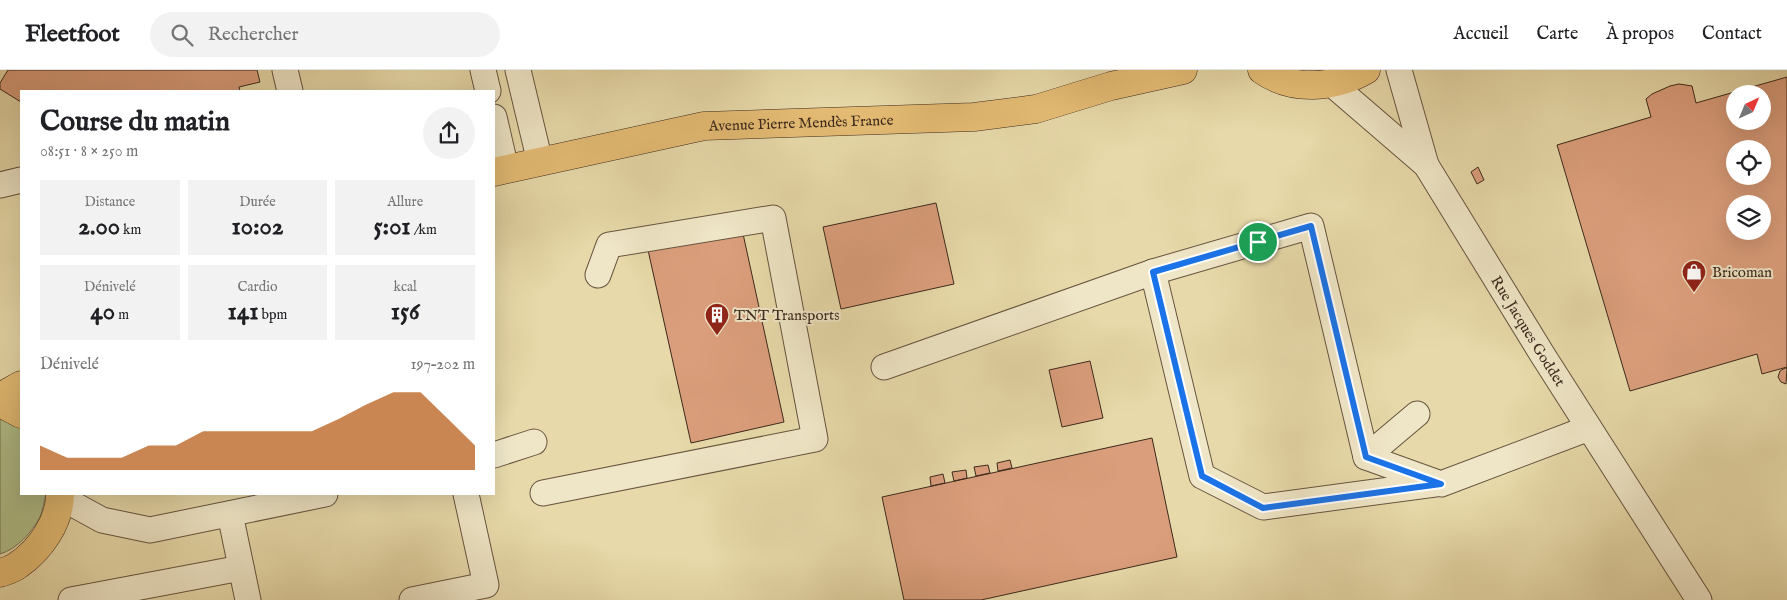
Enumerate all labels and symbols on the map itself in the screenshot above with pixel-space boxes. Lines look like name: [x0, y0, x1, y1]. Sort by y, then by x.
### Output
north arrow: [1726, 85, 1771, 130]
street label: Avenue Pierre Mendès France: [707, 110, 894, 135]
pin: [1237, 221, 1279, 263]
shop icon: Bricoman: [1681, 259, 1707, 293]
place label: Bricoman: [1712, 263, 1772, 282]
street label: Rue Jacques Goddet: [1487, 272, 1570, 390]
building icon: TNT Transports: [704, 302, 730, 336]
place label: TNT Transports: [734, 306, 839, 325]

